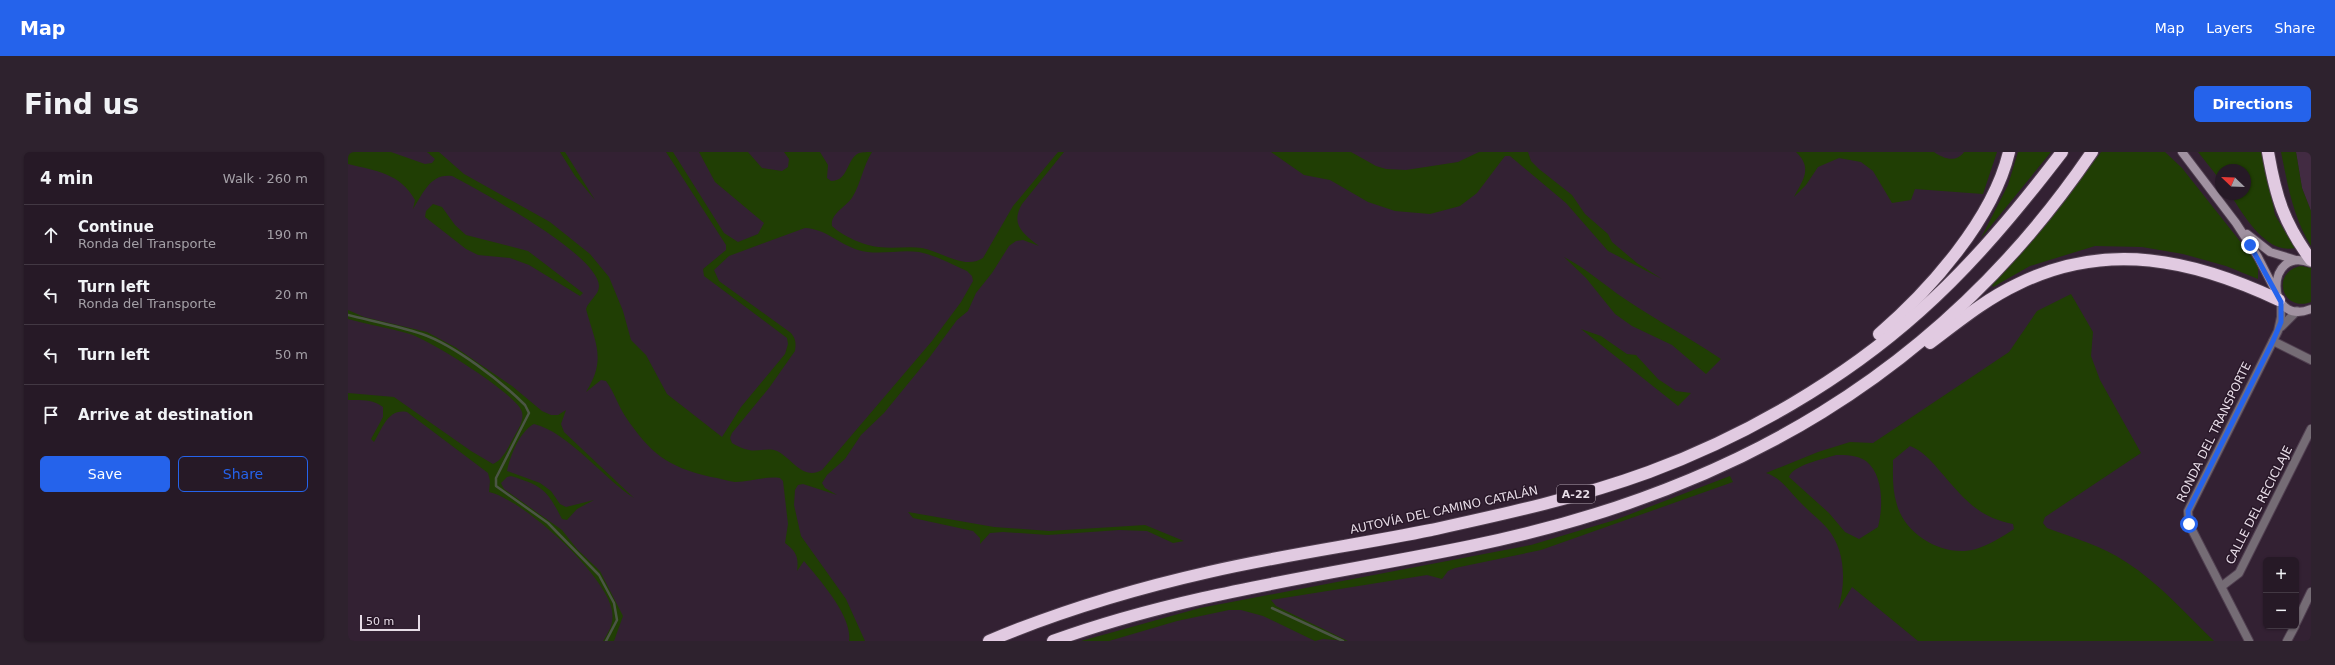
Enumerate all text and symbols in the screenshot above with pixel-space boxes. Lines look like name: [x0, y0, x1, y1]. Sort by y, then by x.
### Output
text: Map: [20, 17, 65, 39]
text: Map: [2155, 20, 2184, 36]
text: Layers: [2206, 20, 2253, 36]
text: Share: [2275, 20, 2315, 36]
button: Directions: [2194, 86, 2311, 122]
text: Find us: [24, 88, 139, 121]
north arrow: [2215, 164, 2251, 200]
text: 4 min: [40, 168, 93, 188]
text: Walk · 260 m: [223, 171, 308, 186]
text: Continue: [78, 218, 154, 236]
icon: ahead: [40, 224, 62, 246]
text: 190 m: [266, 227, 308, 242]
text: Ronda del Transporte: [78, 236, 216, 251]
route end: [2241, 236, 2259, 254]
text: Turn left: [78, 278, 150, 296]
icon: left: [40, 284, 62, 306]
text: 20 m: [275, 287, 308, 302]
text: Ronda del Transporte: [78, 296, 216, 311]
icon: left: [40, 344, 62, 366]
text: Turn left: [78, 346, 150, 364]
text: 50 m: [275, 347, 308, 362]
street label: RONDA DEL TRANSPORTE: [2174, 360, 2254, 504]
icon: arrive: [40, 404, 62, 426]
text: Arrive at destination: [78, 406, 253, 424]
street label: CALLE DEL RECICLAJE: [2223, 443, 2295, 567]
button: Save: [40, 456, 170, 492]
button: Share: [178, 456, 308, 492]
street label: AUTOVÍA DEL CAMINO CATALÁN: [1349, 482, 1539, 537]
road number: A-22: [1557, 485, 1595, 503]
route start: [2180, 515, 2198, 533]
map controls: [2263, 557, 2299, 629]
button: +: [2263, 557, 2299, 593]
button: −: [2263, 593, 2299, 629]
scale bar: [360, 613, 420, 632]
text: 50 m: [366, 615, 394, 628]

